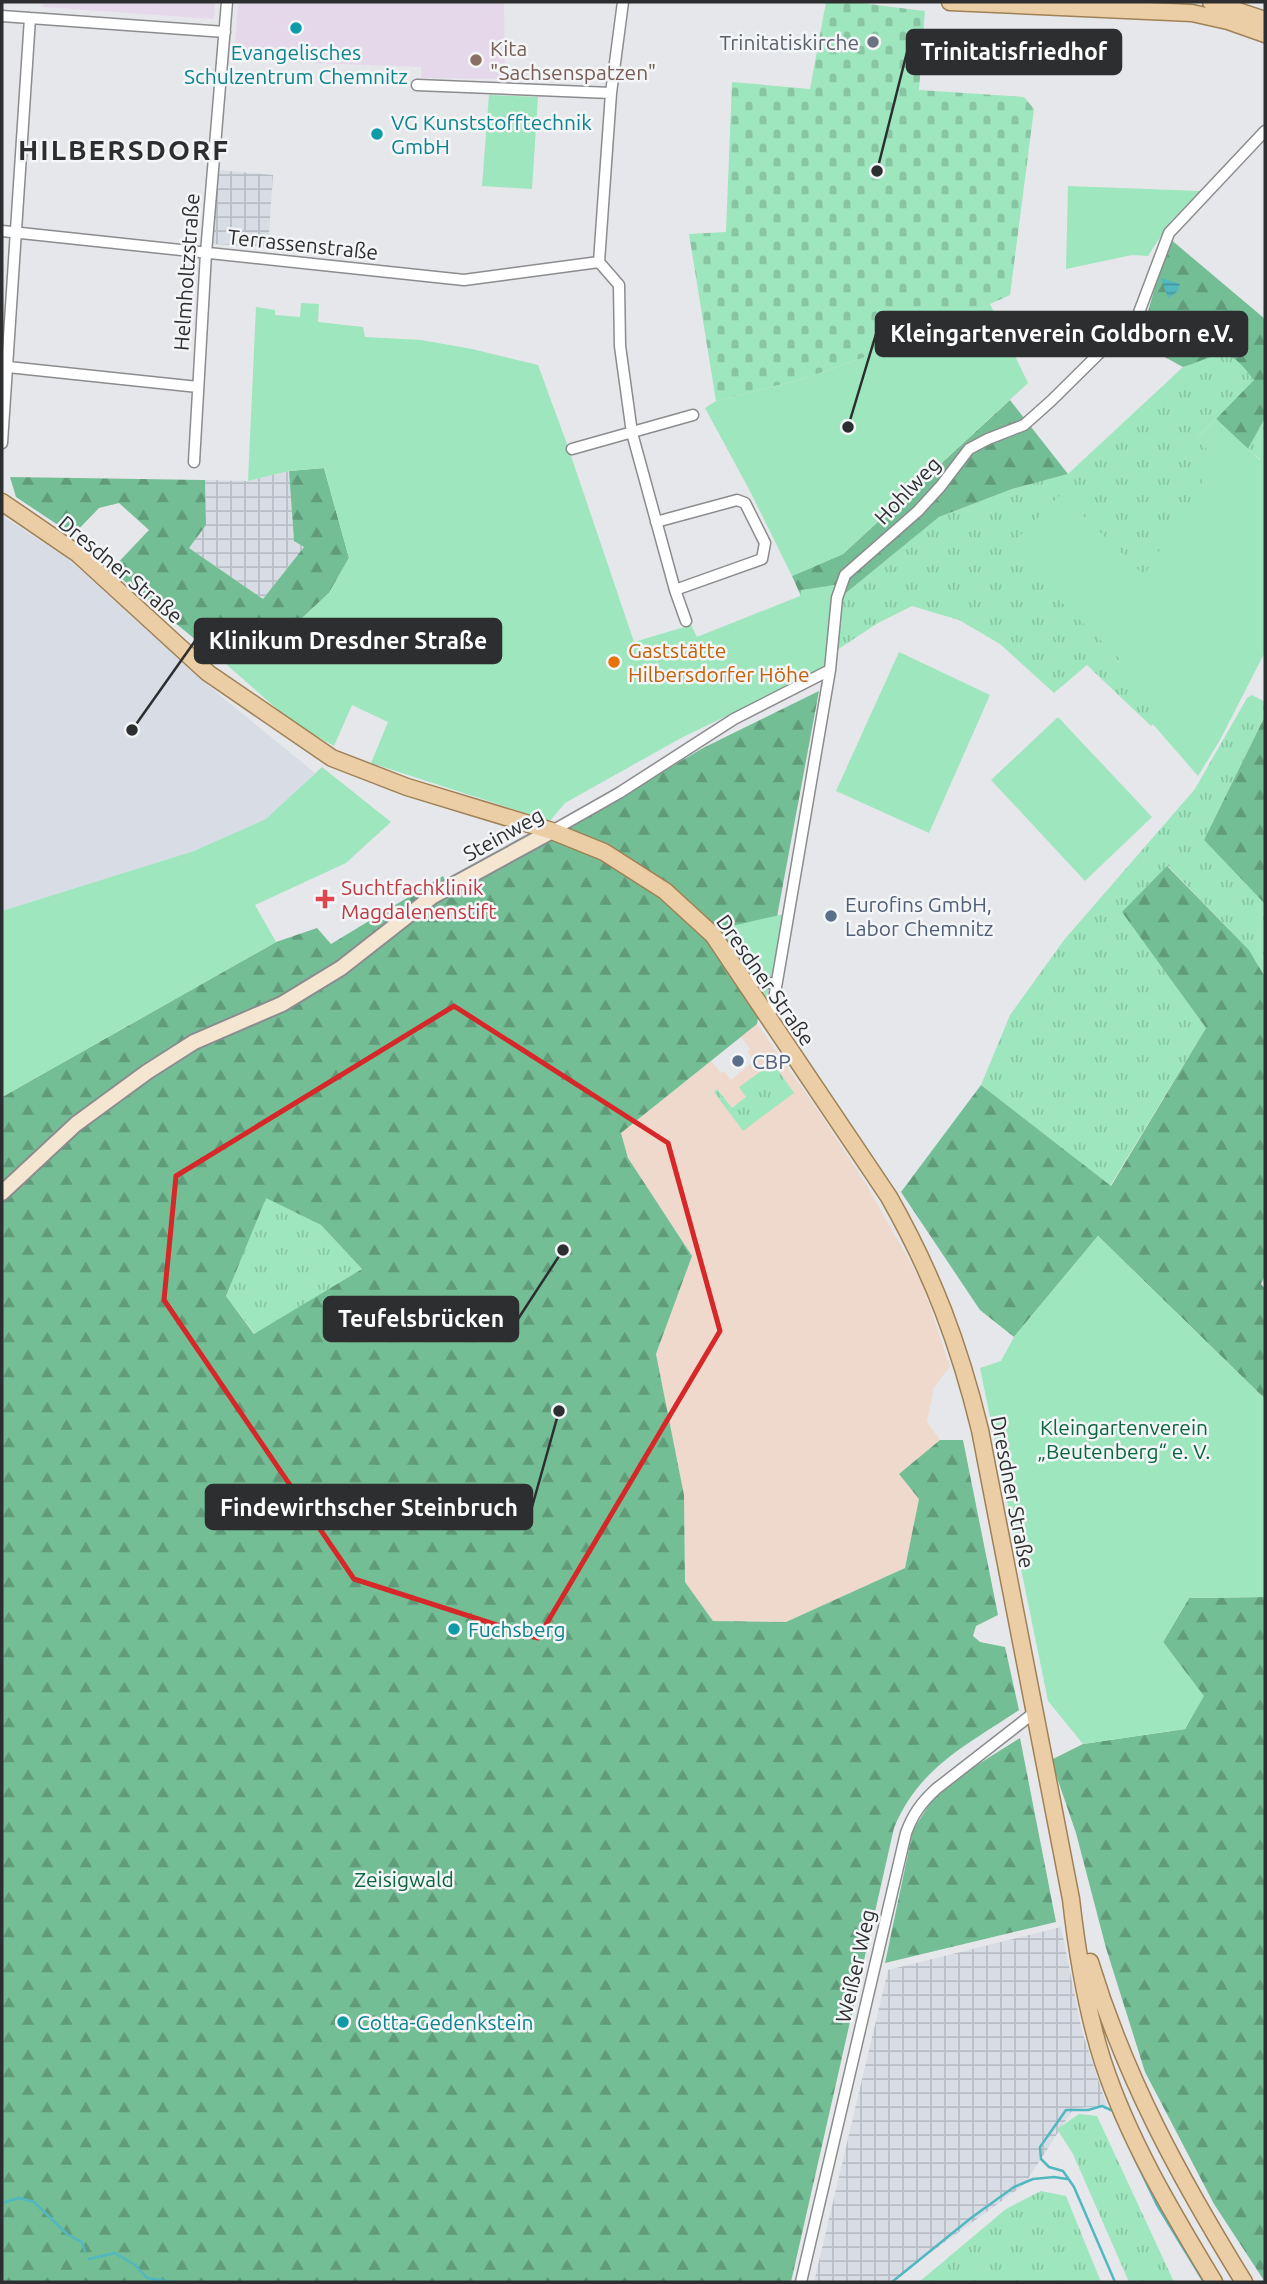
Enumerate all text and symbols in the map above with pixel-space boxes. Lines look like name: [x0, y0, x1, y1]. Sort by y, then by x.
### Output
marker: Evangelisches Schulzentrum Chemnitz: [288, 20, 304, 36]
place label: Trinitatiskirche: [719, 30, 859, 54]
callout: Trinitatisfriedhof: [907, 30, 1121, 74]
marker: Trinitatiskirche: [865, 34, 881, 50]
place label: Kita "Sachsenspatzen": [490, 36, 656, 84]
text: Trinitatisfriedhof: [921, 39, 1108, 64]
place label: Evangelisches Schulzentrum Chemnitz: [184, 40, 408, 88]
marker: Kita "Sachsenspatzen": [468, 52, 484, 68]
place label: VG Kunststofftechnik GmbH: [391, 110, 592, 158]
marker: VG Kunststofftechnik GmbH: [369, 126, 385, 142]
district label: HILBERSDORF: [18, 134, 230, 165]
street label: Helmholtzstraße: [169, 192, 203, 352]
street label: Terrassenstraße: [227, 224, 379, 264]
callout: Kleingartenverein Goldborn e.V.: [876, 312, 1247, 356]
text: Kleingartenverein Goldborn e.V.: [890, 321, 1234, 346]
street label: Hohlweg: [869, 451, 945, 529]
street label: Dresdner Straße: [54, 510, 188, 628]
callout: Klinikum Dresdner Straße: [195, 619, 501, 663]
text: Klinikum Dresdner Straße: [209, 628, 487, 653]
place label: Gaststätte Hilbersdorfer Höhe: [628, 638, 810, 686]
marker: Gaststätte Hilbersdorfer Höhe: [606, 654, 622, 670]
street label: Steinweg: [459, 802, 547, 866]
place label: Suchtfachklinik Magdalenenstift: [341, 875, 497, 923]
marker: Suchtfachklinik Magdalenenstift: [315, 889, 335, 909]
place label: Eurofins GmbH, Labor Chemnitz: [845, 892, 993, 940]
marker: Eurofins GmbH, Labor Chemnitz: [823, 908, 839, 924]
street label: Dresdner Straße: [712, 910, 820, 1050]
place label: CBP: [752, 1049, 791, 1073]
marker: CBP: [730, 1053, 746, 1069]
callout: Teufelsbrücken: [324, 1297, 518, 1341]
text: Teufelsbrücken: [338, 1306, 504, 1331]
street label: Dresdner Straße: [986, 1414, 1040, 1570]
park label: Kleingartenverein „Beutenberg“ e. V.: [1038, 1415, 1210, 1463]
callout: Findewirthscher Steinbruch: [206, 1485, 532, 1529]
text: Findewirthscher Steinbruch: [220, 1495, 518, 1520]
place label: Fuchsberg: [468, 1617, 565, 1641]
marker: Fuchsberg: [446, 1621, 462, 1637]
park label: Zeisigwald: [354, 1867, 454, 1891]
street label: Weißer Weg: [830, 1907, 880, 2025]
place label: Cotta-Gedenkstein: [357, 2010, 534, 2034]
marker: Cotta-Gedenkstein: [335, 2014, 351, 2030]

